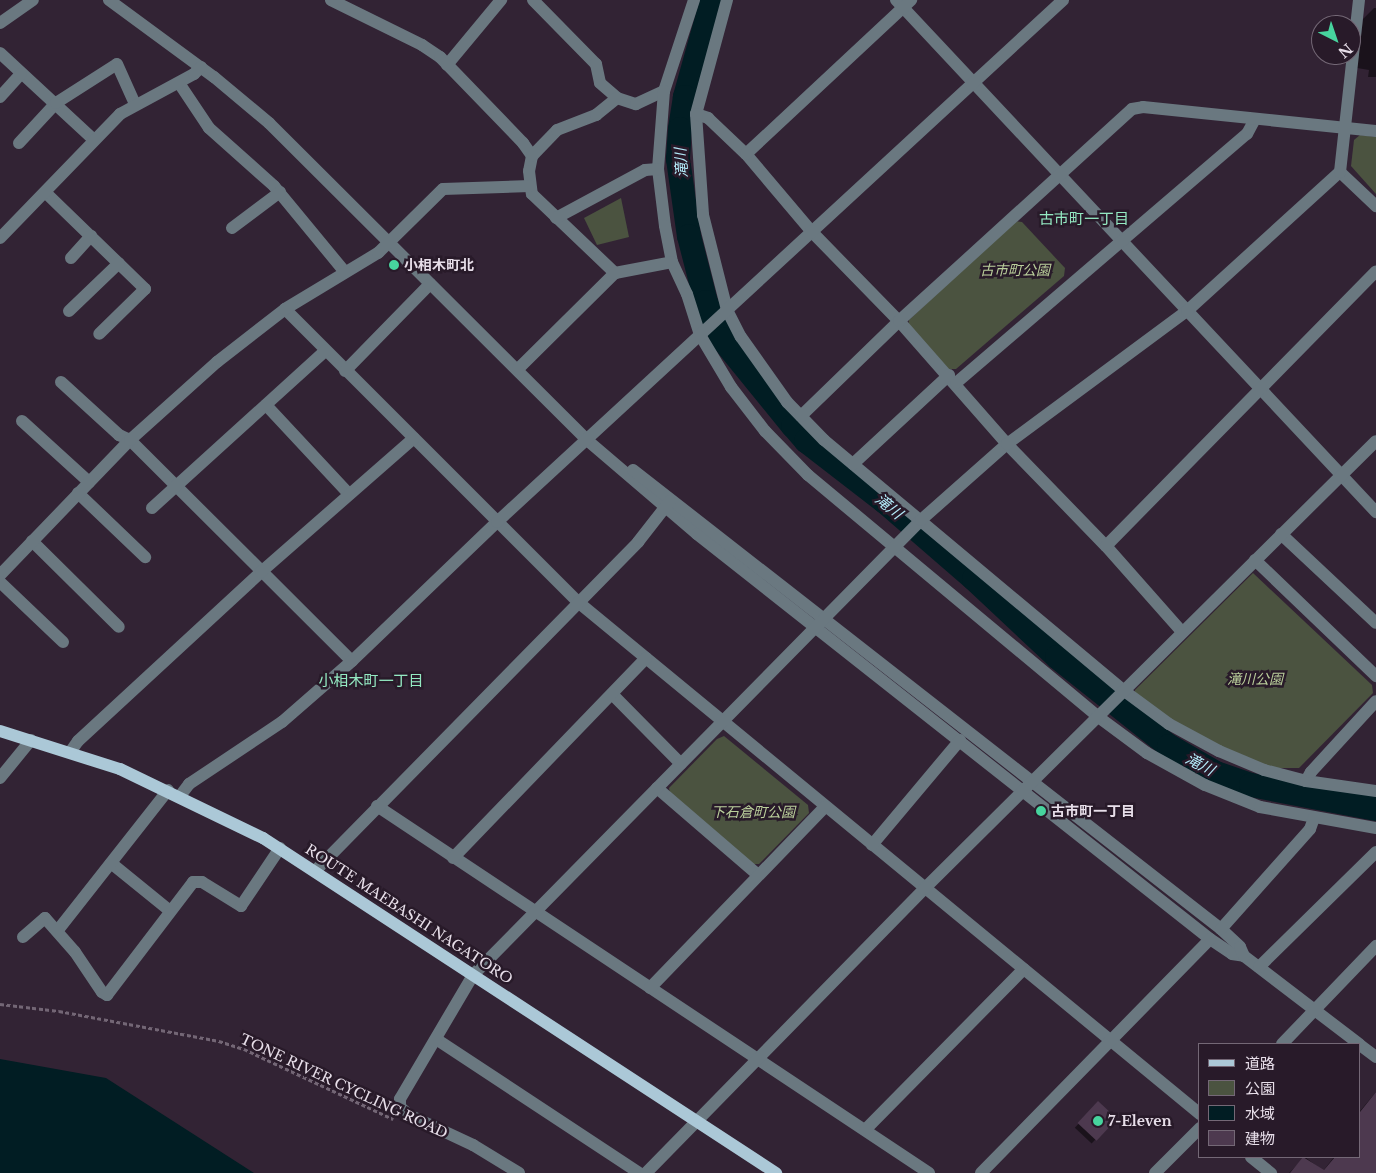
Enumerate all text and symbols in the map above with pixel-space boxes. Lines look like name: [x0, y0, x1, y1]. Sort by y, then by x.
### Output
north arrow: [1311, 15, 1361, 65]
text: N: [1334, 39, 1356, 62]
water label: 滝川: [671, 148, 691, 178]
district label: 古市町一丁目: [1039, 210, 1129, 228]
place label: 小相木町北: [404, 257, 474, 273]
marker: 小相木町北: [388, 259, 400, 271]
park label: 古市町公園: [980, 262, 1050, 278]
water label: 滝川: [872, 490, 906, 522]
park label: 滝川公園: [1227, 671, 1283, 687]
district label: 小相木町一丁目: [319, 672, 423, 690]
water label: 滝川: [1183, 749, 1217, 779]
place label: 古市町一丁目: [1051, 803, 1135, 819]
park label: 下石倉町公園: [711, 804, 795, 820]
marker: 古市町一丁目: [1035, 805, 1047, 817]
street label: ROUTE MAEBASHI NAGATORO: [302, 841, 516, 987]
street label: TONE RIVER CYCLING ROAD: [237, 1030, 451, 1142]
legend: [1198, 1043, 1361, 1158]
text: 道路: [1245, 1054, 1275, 1073]
text: 公園: [1245, 1079, 1275, 1098]
text: 水域: [1245, 1104, 1275, 1123]
place label: 7-Eleven: [1108, 1113, 1172, 1129]
marker: 7-Eleven: [1092, 1115, 1104, 1127]
text: 建物: [1245, 1129, 1275, 1148]

